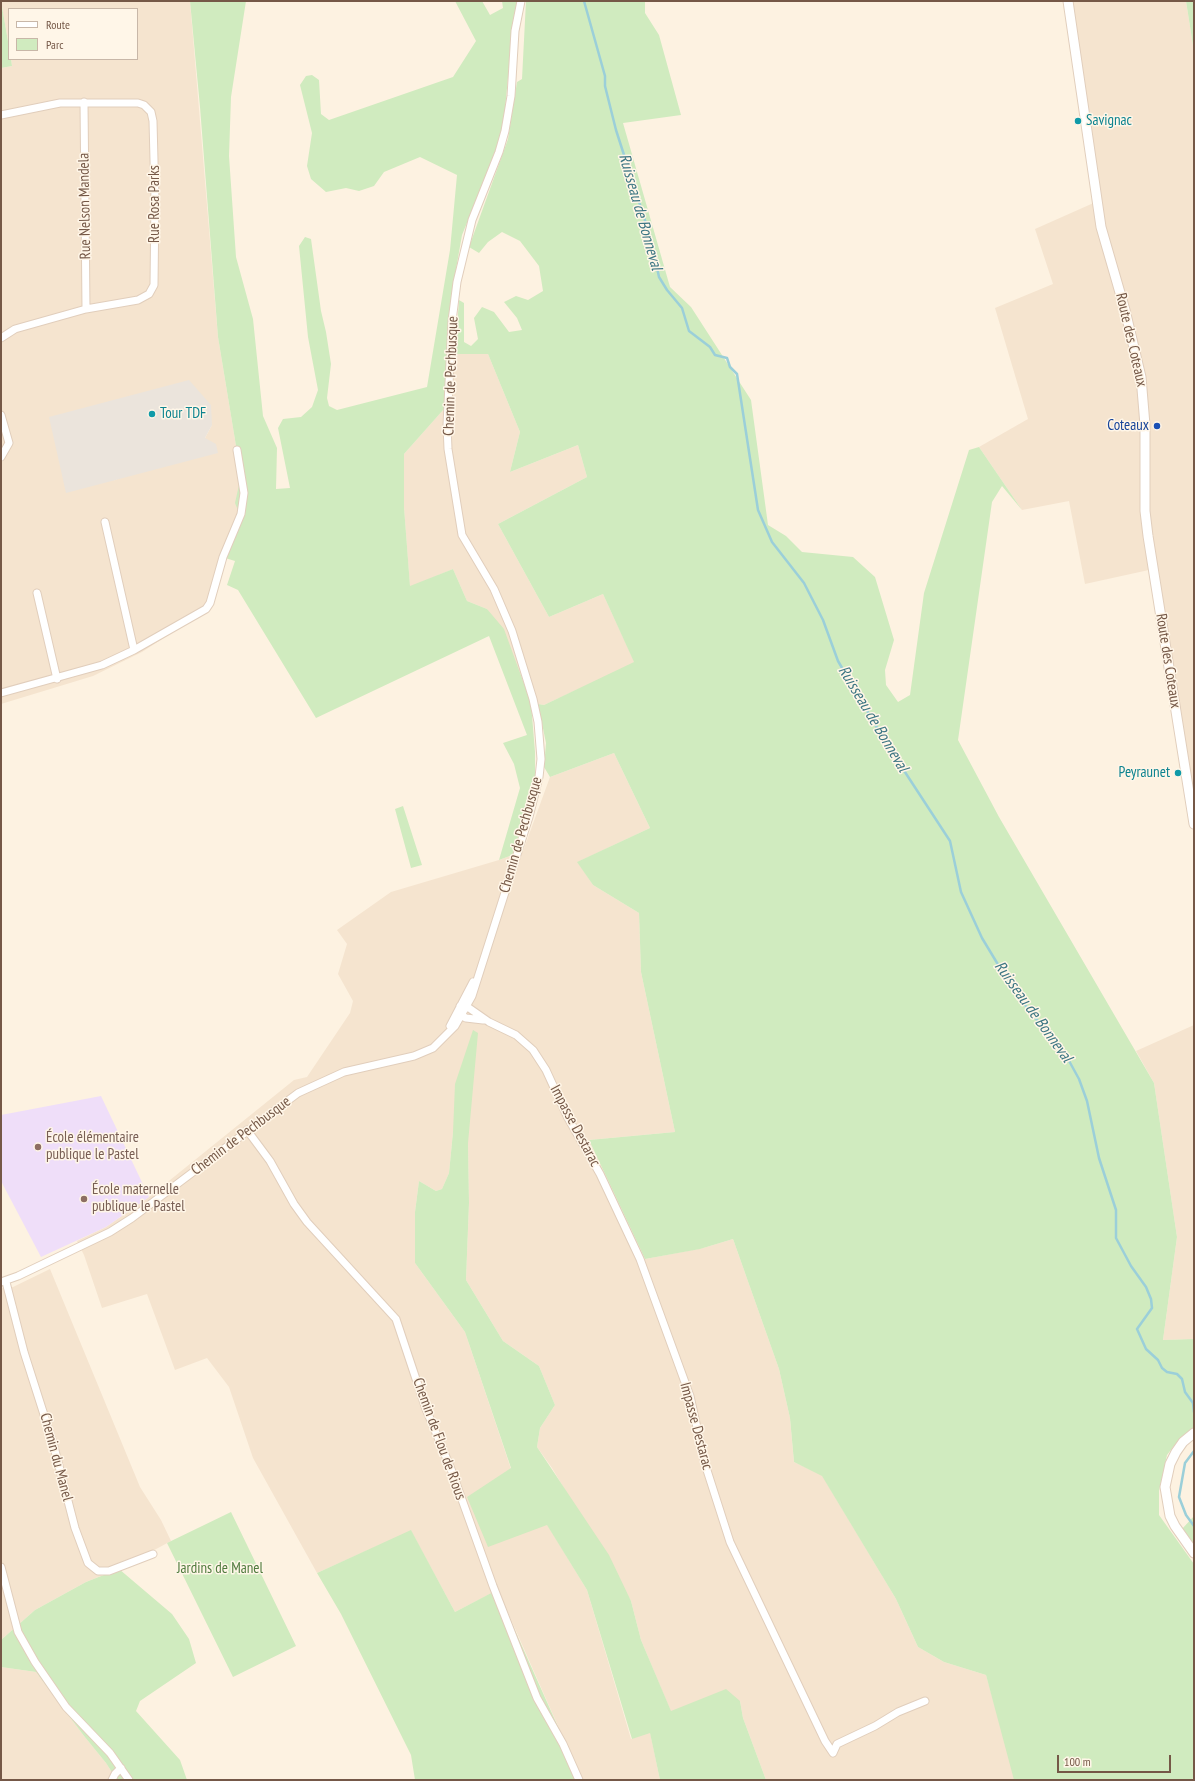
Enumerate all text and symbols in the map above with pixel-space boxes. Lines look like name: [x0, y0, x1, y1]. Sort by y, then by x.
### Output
legend: [8, 8, 138, 60]
text: Route: [46, 17, 70, 32]
text: Parc: [46, 37, 63, 52]
place label: Savignac: [1086, 112, 1132, 130]
marker: Savignac: [1073, 116, 1083, 126]
water label: Ruisseau de Bonneval: [614, 152, 666, 272]
street label: Rue Nelson Mandela: [75, 153, 95, 259]
street label: Rue Rosa Parks: [146, 165, 164, 243]
street label: Route des Coteaux: [1111, 291, 1151, 389]
street label: Chemin de Pechbusque: [440, 316, 462, 436]
place label: Tour TDF: [160, 405, 206, 423]
marker: Tour TDF: [147, 409, 157, 419]
place label: Coteaux: [1107, 417, 1149, 435]
marker: Coteaux: [1152, 421, 1162, 431]
street label: Route des Coteaux: [1152, 612, 1184, 710]
water label: Ruisseau de Bonneval: [834, 662, 912, 776]
place label: Peyraunet: [1119, 764, 1170, 782]
marker: Peyraunet: [1173, 768, 1183, 778]
street label: Chemin de Pechbusque: [496, 775, 546, 895]
water label: Ruisseau de Bonneval: [990, 958, 1076, 1066]
street label: Impasse Destarac: [546, 1082, 604, 1170]
street label: Chemin de Pechbusque: [188, 1093, 294, 1179]
place label: École élémentaire publique le Pastel: [46, 1129, 139, 1164]
marker: École élémentaire publique le Pastel: [33, 1142, 43, 1152]
place label: École maternelle publique le Pastel: [92, 1181, 185, 1216]
marker: École maternelle publique le Pastel: [79, 1194, 89, 1204]
street label: Chemin de Flou de Rious: [409, 1376, 469, 1502]
street label: Impasse Destarac: [676, 1380, 716, 1472]
street label: Chemin du Manel: [36, 1411, 76, 1503]
park label: Jardins de Manel: [177, 1560, 263, 1578]
scale bar: [1059, 1747, 1173, 1773]
text: 100 m: [1064, 1754, 1091, 1769]

